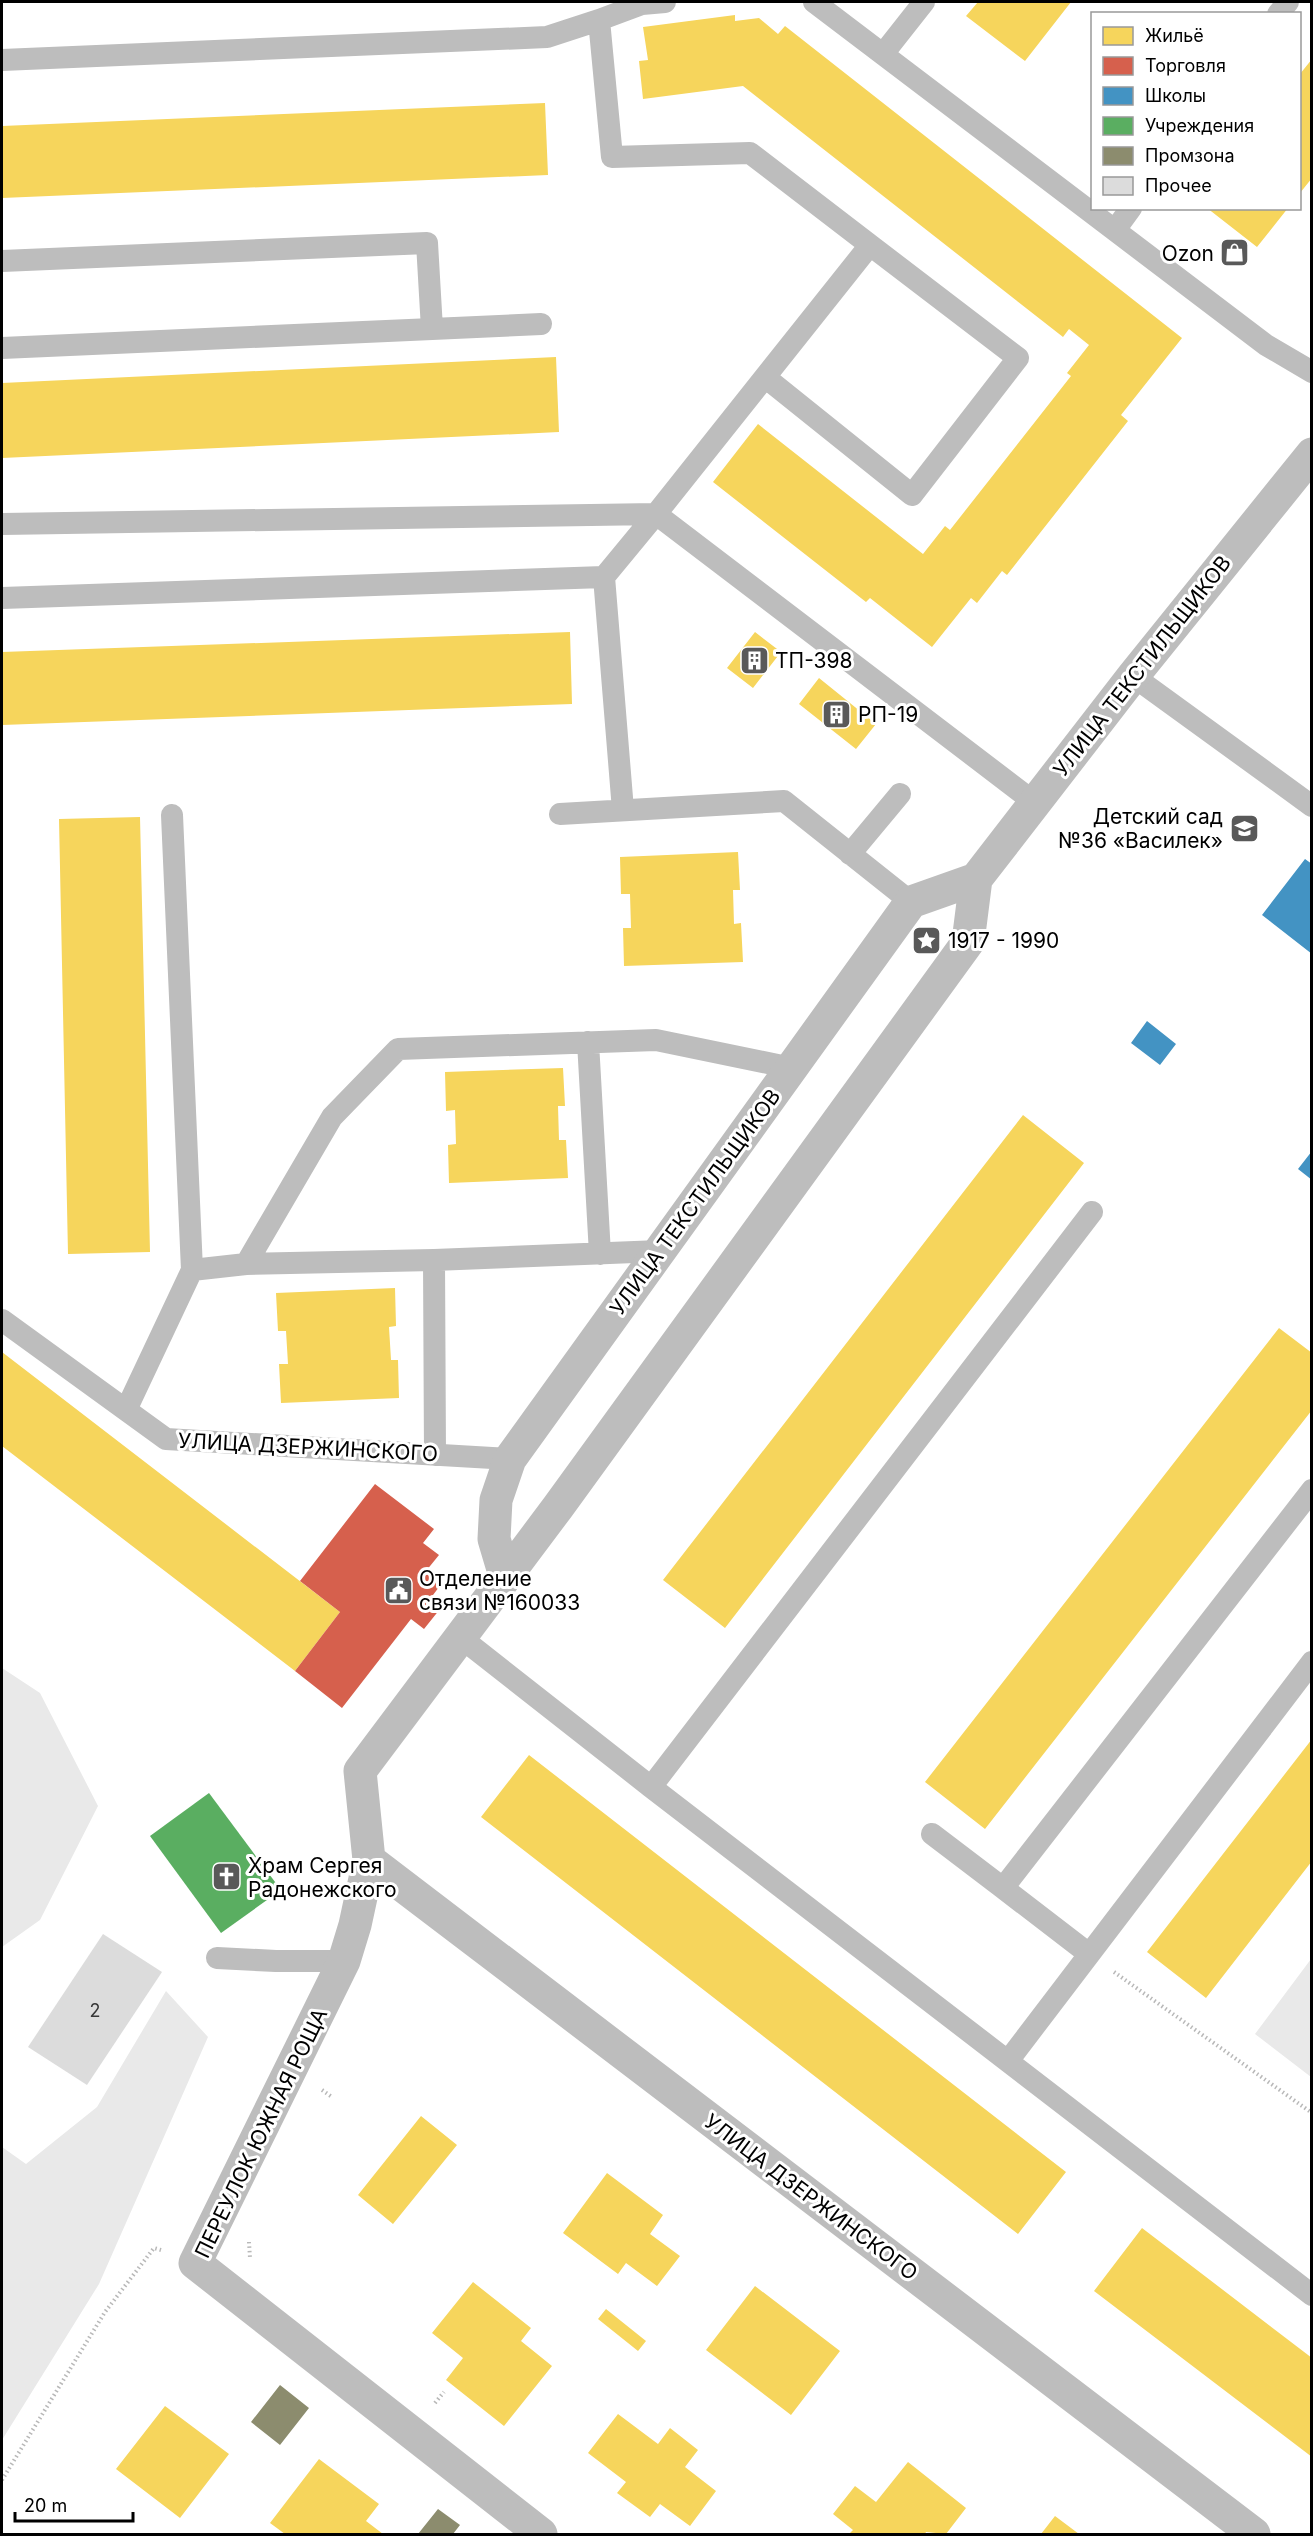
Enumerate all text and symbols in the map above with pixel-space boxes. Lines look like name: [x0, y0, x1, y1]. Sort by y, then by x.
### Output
legend: [1091, 12, 1301, 210]
text: Жильё: [1145, 25, 1204, 46]
text: Торговля: [1145, 55, 1226, 76]
text: Школы: [1145, 85, 1206, 106]
text: Учреждения: [1145, 115, 1254, 136]
text: Промзона: [1145, 145, 1235, 166]
text: Прочее: [1145, 175, 1212, 196]
shop icon: Ozon: [1219, 237, 1251, 269]
place label: Ozon: [1162, 241, 1214, 266]
street label: УЛИЦА ТЕКСТИЛЬЩИКОВ: [1048, 551, 1236, 781]
building icon: ТП-398: [738, 644, 770, 676]
place label: ТП-398: [775, 648, 853, 673]
building icon: РП-19: [821, 698, 853, 730]
place label: РП-19: [858, 702, 918, 727]
place label: Детский сад №36 «Василек»: [1058, 804, 1223, 853]
school or university icon: Детский сад №36 «Василек»: [1228, 812, 1260, 844]
place icon: 1917 - 1990: [911, 924, 943, 956]
place label: 1917 - 1990: [948, 928, 1059, 953]
street label: УЛИЦА ТЕКСТИЛЬЩИКОВ: [605, 1084, 785, 1320]
street label: УЛИЦА ДЗЕРЖИНСКОГО: [177, 1428, 439, 1466]
place label: Отделение связи №160033: [419, 1566, 580, 1615]
public building icon: Отделение связи №160033: [382, 1574, 414, 1606]
place label: Храм Сергея Радонежского: [248, 1853, 397, 1902]
church icon: Храм Сергея Радонежского: [211, 1861, 243, 1893]
house number: 2: [90, 2000, 100, 2021]
street label: ПЕРЕУЛОК ЮЖНАЯ РОЩА: [190, 2004, 332, 2262]
street label: УЛИЦА ДЗЕРЖИНСКОГО: [699, 2109, 923, 2285]
scale bar: [15, 2485, 134, 2523]
text: 20 m: [24, 2495, 67, 2516]

